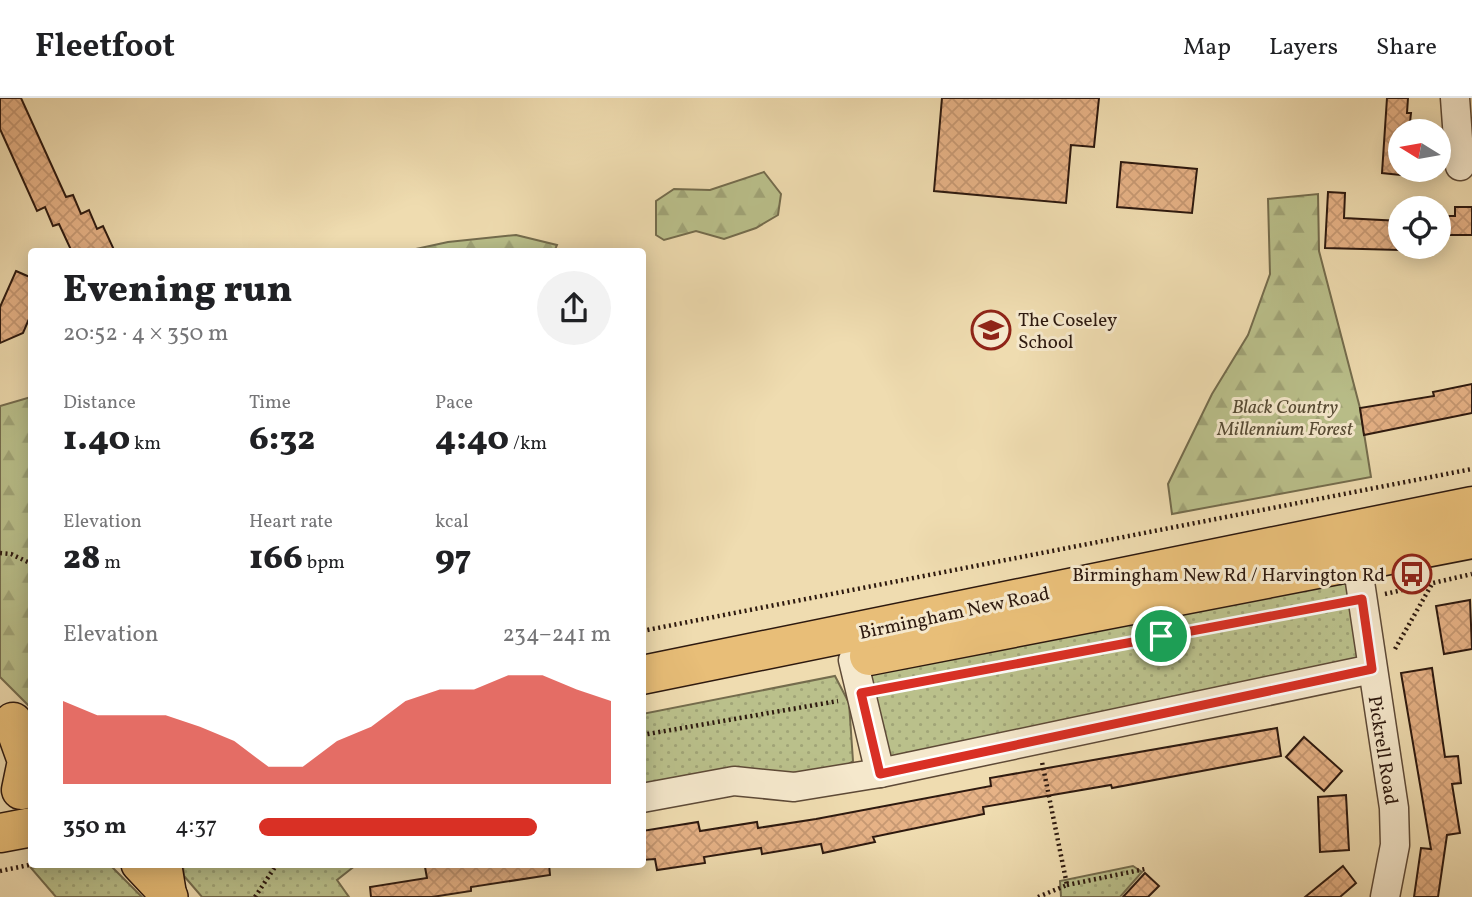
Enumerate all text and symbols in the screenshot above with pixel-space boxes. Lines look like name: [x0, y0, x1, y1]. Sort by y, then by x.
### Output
text: Fleetfoot: [35, 25, 175, 71]
text: Map: [1183, 31, 1231, 65]
text: Layers: [1269, 31, 1338, 65]
text: Share: [1376, 31, 1437, 65]
north arrow: [1388, 119, 1451, 182]
map controls: [1388, 119, 1451, 259]
button: locate: [1388, 196, 1451, 259]
text: Evening run: [63, 265, 293, 318]
button: share: [537, 271, 611, 345]
place label: The Coseley School: [1018, 308, 1117, 356]
school or university icon: The Coseley School: [970, 309, 1012, 351]
text: 20:52 · 4 × 350 m: [63, 318, 228, 350]
text: Distance: [63, 390, 136, 416]
text: Time: [249, 390, 291, 416]
text: Pace: [435, 390, 473, 416]
park label: Black Country Millennium Forest: [1216, 395, 1354, 443]
text: 1.40: [63, 416, 130, 464]
text: 6:32: [249, 416, 315, 464]
text: 4:40: [435, 416, 509, 464]
text: km: [130, 431, 161, 457]
text: /km: [509, 431, 547, 457]
text: Elevation: [63, 509, 142, 535]
text: Heart rate: [249, 509, 333, 535]
text: kcal: [435, 509, 469, 535]
text: 28: [63, 535, 101, 583]
text: 166: [249, 535, 303, 583]
text: 97: [435, 535, 471, 583]
text: m: [101, 550, 121, 576]
text: bpm: [303, 550, 345, 576]
bus stop icon: Birmingham New Rd / Harvington Rd: [1391, 553, 1433, 595]
place label: Birmingham New Rd / Harvington Rd: [1072, 563, 1385, 589]
street label: Birmingham New Road: [857, 581, 1052, 647]
pin: [1131, 606, 1191, 666]
icon: arrive: [1142, 617, 1180, 655]
text: Elevation: [63, 619, 159, 651]
text: 234–241 m: [502, 619, 611, 651]
street label: Pickrell Road: [1361, 694, 1403, 807]
text: 350 m: [63, 811, 127, 843]
text: 4:37: [175, 811, 217, 843]

